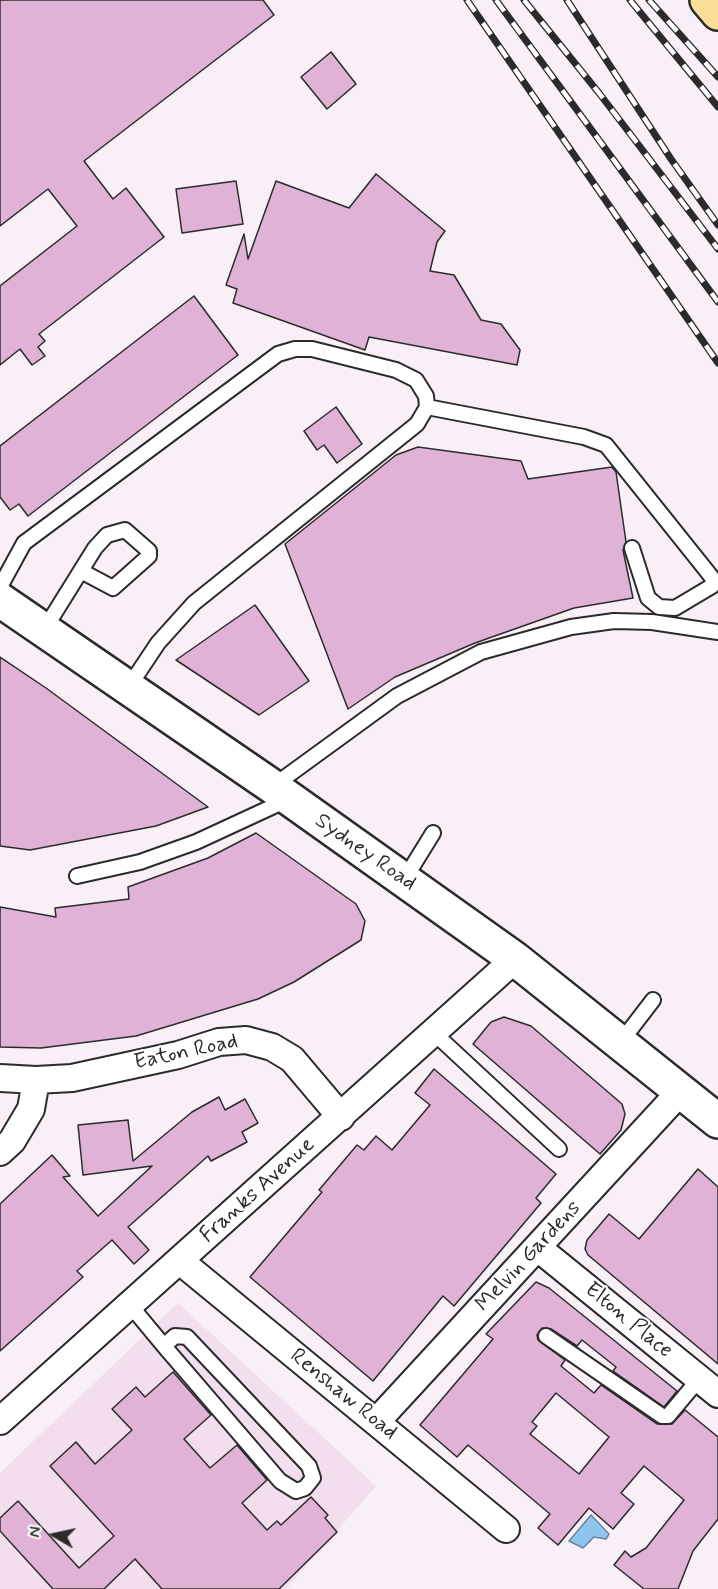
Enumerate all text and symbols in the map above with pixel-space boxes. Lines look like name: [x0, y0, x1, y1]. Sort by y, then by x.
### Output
street label: Sydney Road: [309, 808, 421, 898]
street label: Eaton Road: [132, 1029, 240, 1077]
street label: Franks Avenue: [195, 1133, 321, 1249]
street label: Melvin Gardens: [471, 1196, 587, 1318]
street label: Elton Place: [579, 1277, 677, 1365]
street label: Renshaw Road: [284, 1344, 402, 1446]
north arrow: [24, 1505, 84, 1565]
text: N: [25, 1525, 47, 1539]

